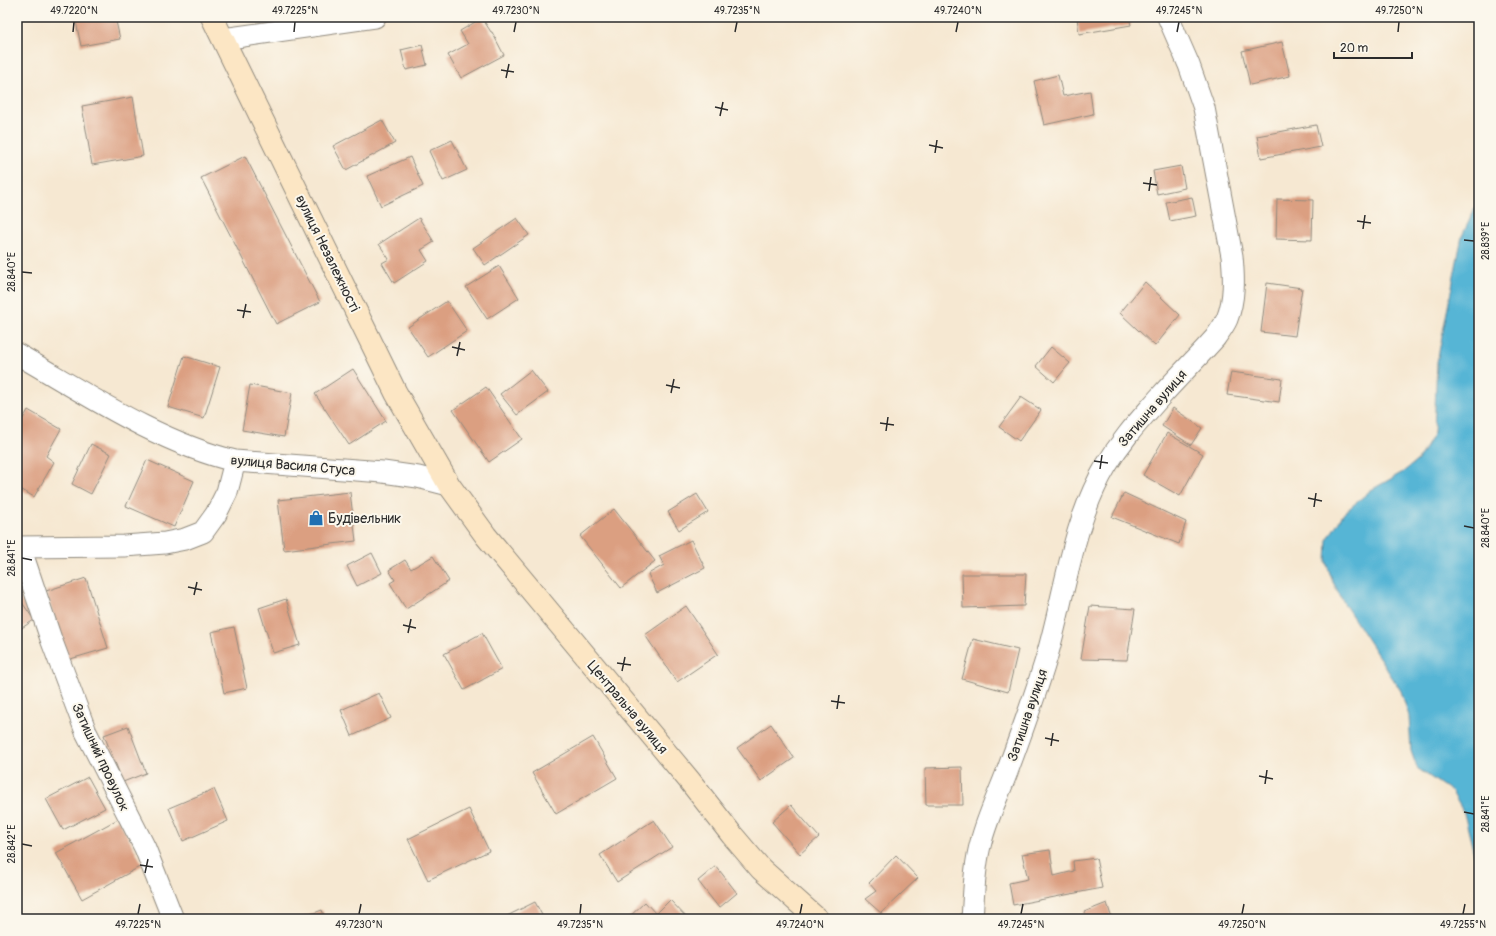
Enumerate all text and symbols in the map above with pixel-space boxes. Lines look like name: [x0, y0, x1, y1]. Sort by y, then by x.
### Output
text: 49.7220°N: [50, 5, 98, 17]
text: 49.7225°N: [272, 5, 318, 17]
text: 49.7230°N: [492, 5, 540, 17]
text: 49.7235°N: [714, 5, 760, 17]
text: 49.7240°N: [934, 5, 982, 17]
text: 49.7245°N: [1156, 5, 1202, 17]
text: 49.7250°N: [1375, 5, 1423, 17]
scale bar: [1334, 34, 1412, 60]
text: 20 m: [1340, 41, 1369, 56]
street label: вулиця Незалежності: [292, 192, 363, 315]
text: 28.839°E: [1480, 222, 1492, 260]
text: 28.840°E: [6, 252, 18, 292]
street label: Затишна вулиця: [1114, 366, 1190, 450]
street label: вулиця Василя Стуса: [230, 452, 356, 479]
text: 28.840°E: [1480, 508, 1492, 548]
shop icon: Будівельник: [307, 509, 325, 527]
place label: Будівельник: [328, 510, 401, 527]
text: 28.841°E: [6, 539, 18, 577]
street label: Центральна вулиця: [584, 657, 671, 757]
street label: Затишна вулиця: [1004, 667, 1051, 764]
street label: Затишний провулок: [68, 700, 133, 814]
text: 28.841°E: [1480, 795, 1492, 833]
text: 28.842°E: [6, 825, 18, 863]
text: 49.7225°N: [115, 919, 161, 931]
text: 49.7230°N: [335, 919, 383, 931]
text: 49.7235°N: [557, 919, 603, 931]
text: 49.7240°N: [776, 919, 824, 931]
text: 49.7245°N: [998, 919, 1044, 931]
text: 49.7250°N: [1218, 919, 1266, 931]
text: 49.7255°N: [1440, 919, 1486, 931]

